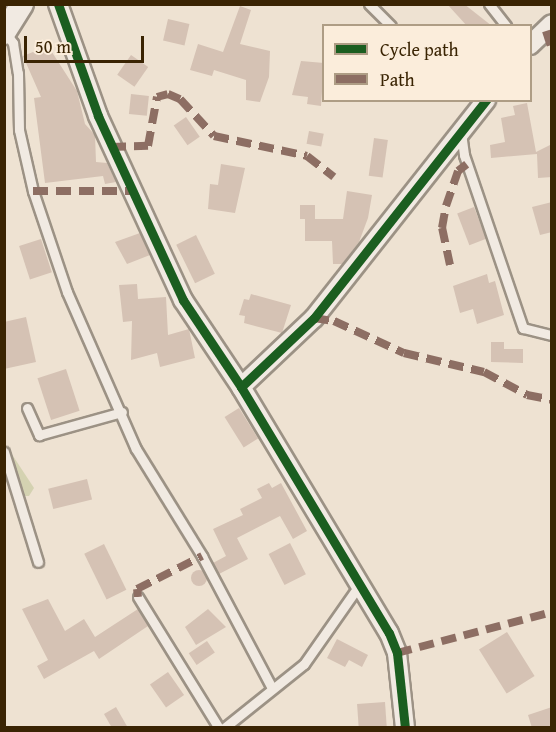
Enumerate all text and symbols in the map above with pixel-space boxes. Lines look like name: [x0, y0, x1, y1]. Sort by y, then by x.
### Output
scale bar: [27, 24, 147, 62]
legend: [322, 24, 532, 102]
text: 50 m: [35, 33, 71, 60]
text: Cycle path: [380, 36, 459, 63]
text: Path: [380, 66, 415, 93]

